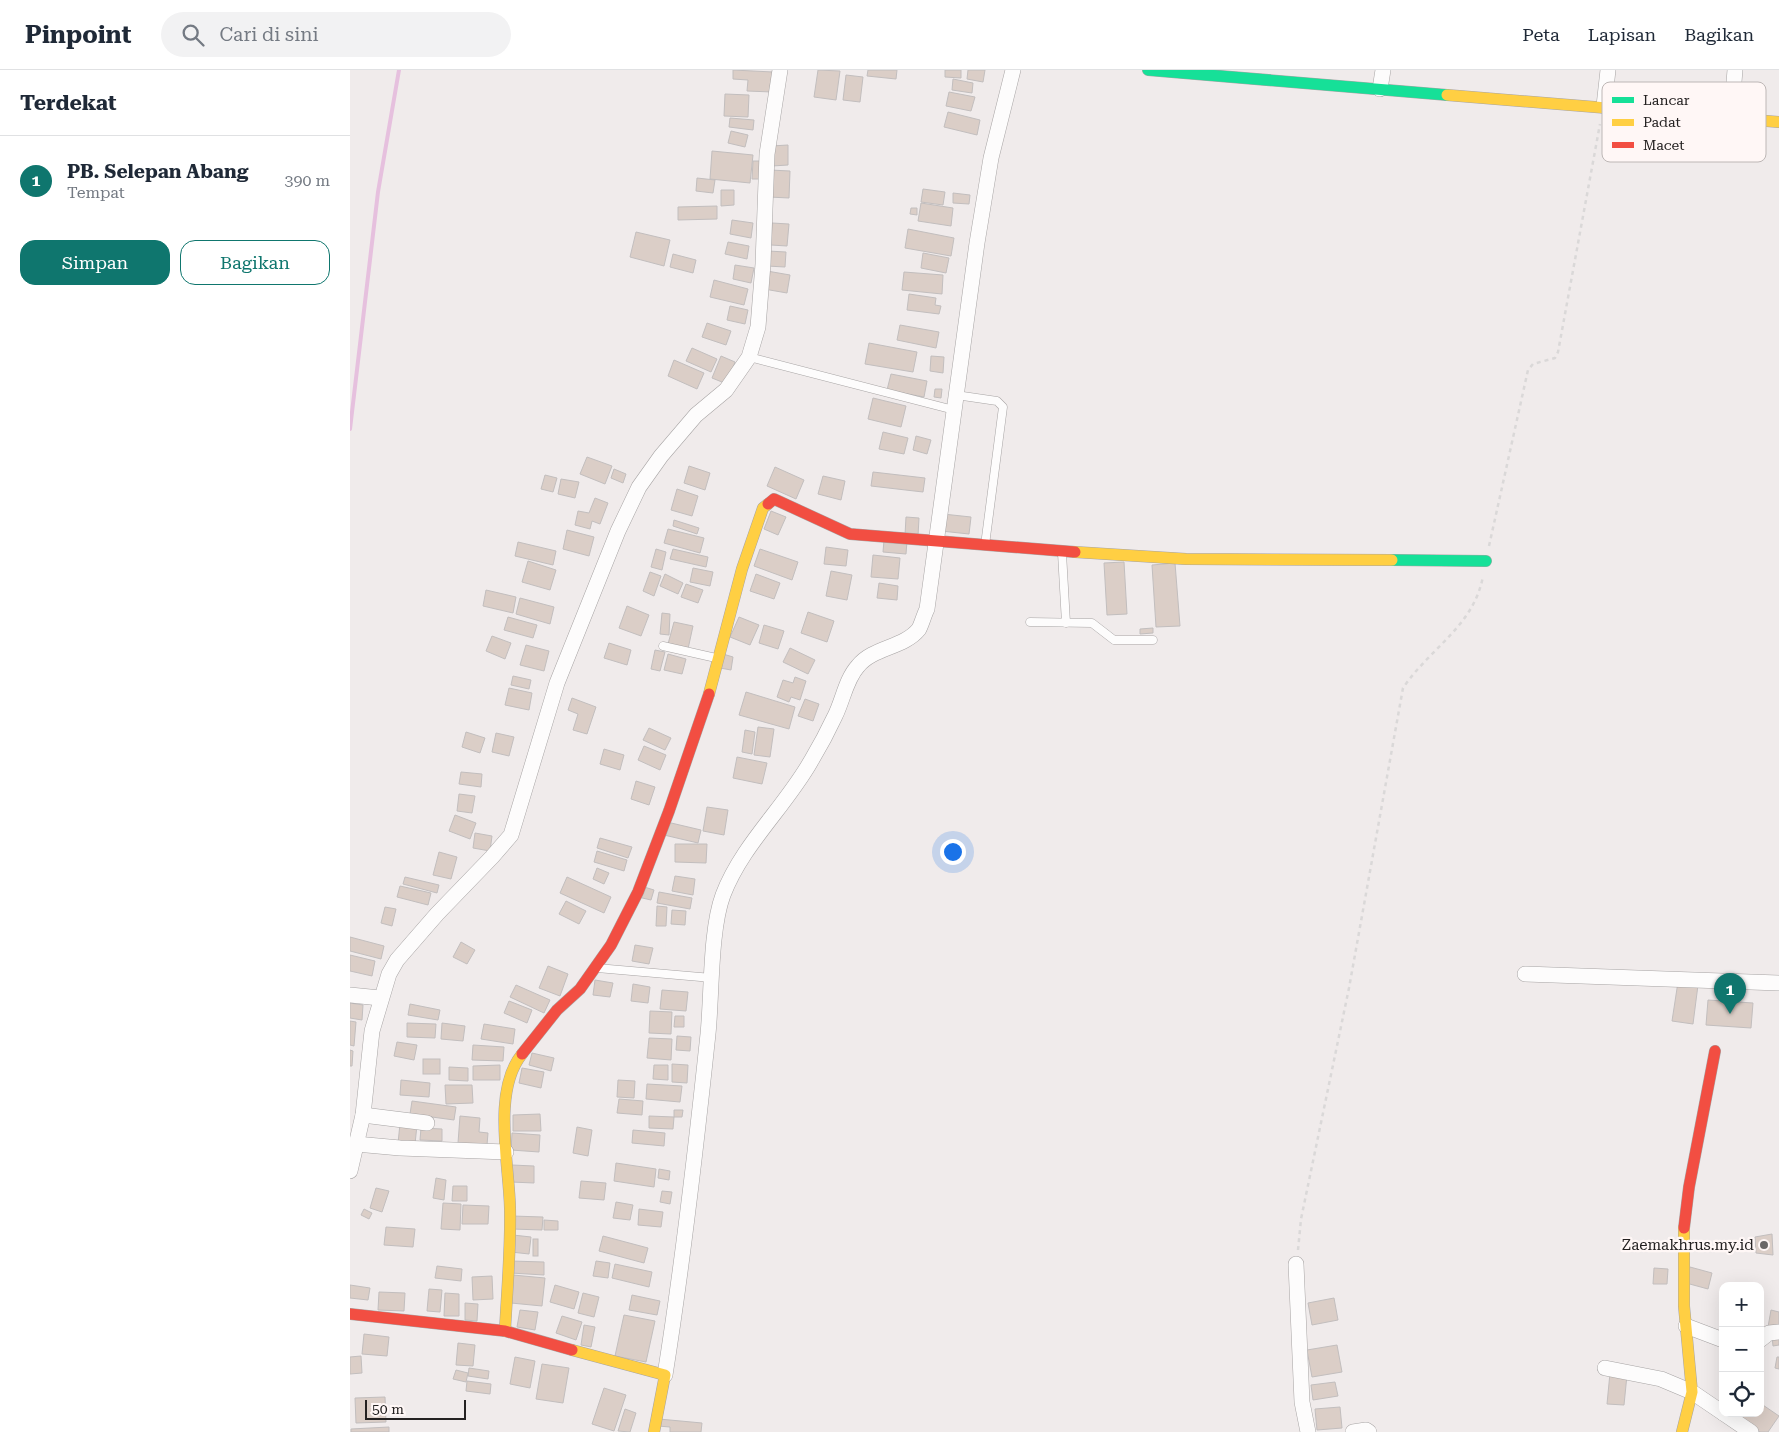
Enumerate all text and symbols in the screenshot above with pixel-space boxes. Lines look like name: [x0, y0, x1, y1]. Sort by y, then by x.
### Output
search box: [161, 12, 511, 57]
text: Pinpoint: [25, 21, 131, 49]
icon: search: [179, 21, 207, 49]
text: Cari di sini: [219, 23, 319, 46]
text: Peta: [1522, 24, 1560, 45]
text: Lapisan: [1588, 24, 1656, 45]
text: Bagikan: [1684, 24, 1754, 45]
legend: [1602, 82, 1766, 162]
text: Terdekat: [20, 91, 117, 115]
text: Lancar: [1643, 92, 1690, 108]
text: Padat: [1643, 114, 1681, 130]
text: Macet: [1643, 137, 1684, 153]
text: PB. Selepan Abang: [67, 160, 248, 183]
text: 1: [32, 171, 40, 190]
text: 390 m: [284, 171, 330, 190]
text: Tempat: [67, 183, 125, 202]
button: Simpan: [20, 240, 170, 285]
button: Bagikan: [180, 240, 330, 285]
your location: [940, 839, 966, 865]
pin: 1: [1714, 973, 1746, 1014]
place label: Zaemakhrus.my.id: [1622, 1236, 1754, 1254]
marker: Zaemakhrus.my.id: [1758, 1239, 1770, 1251]
map controls: [1719, 1282, 1764, 1417]
button: +: [1719, 1282, 1764, 1327]
button: −: [1719, 1327, 1764, 1372]
button: locate: [1719, 1372, 1764, 1417]
scale bar: [365, 1397, 466, 1420]
text: 50 m: [372, 1401, 404, 1417]

